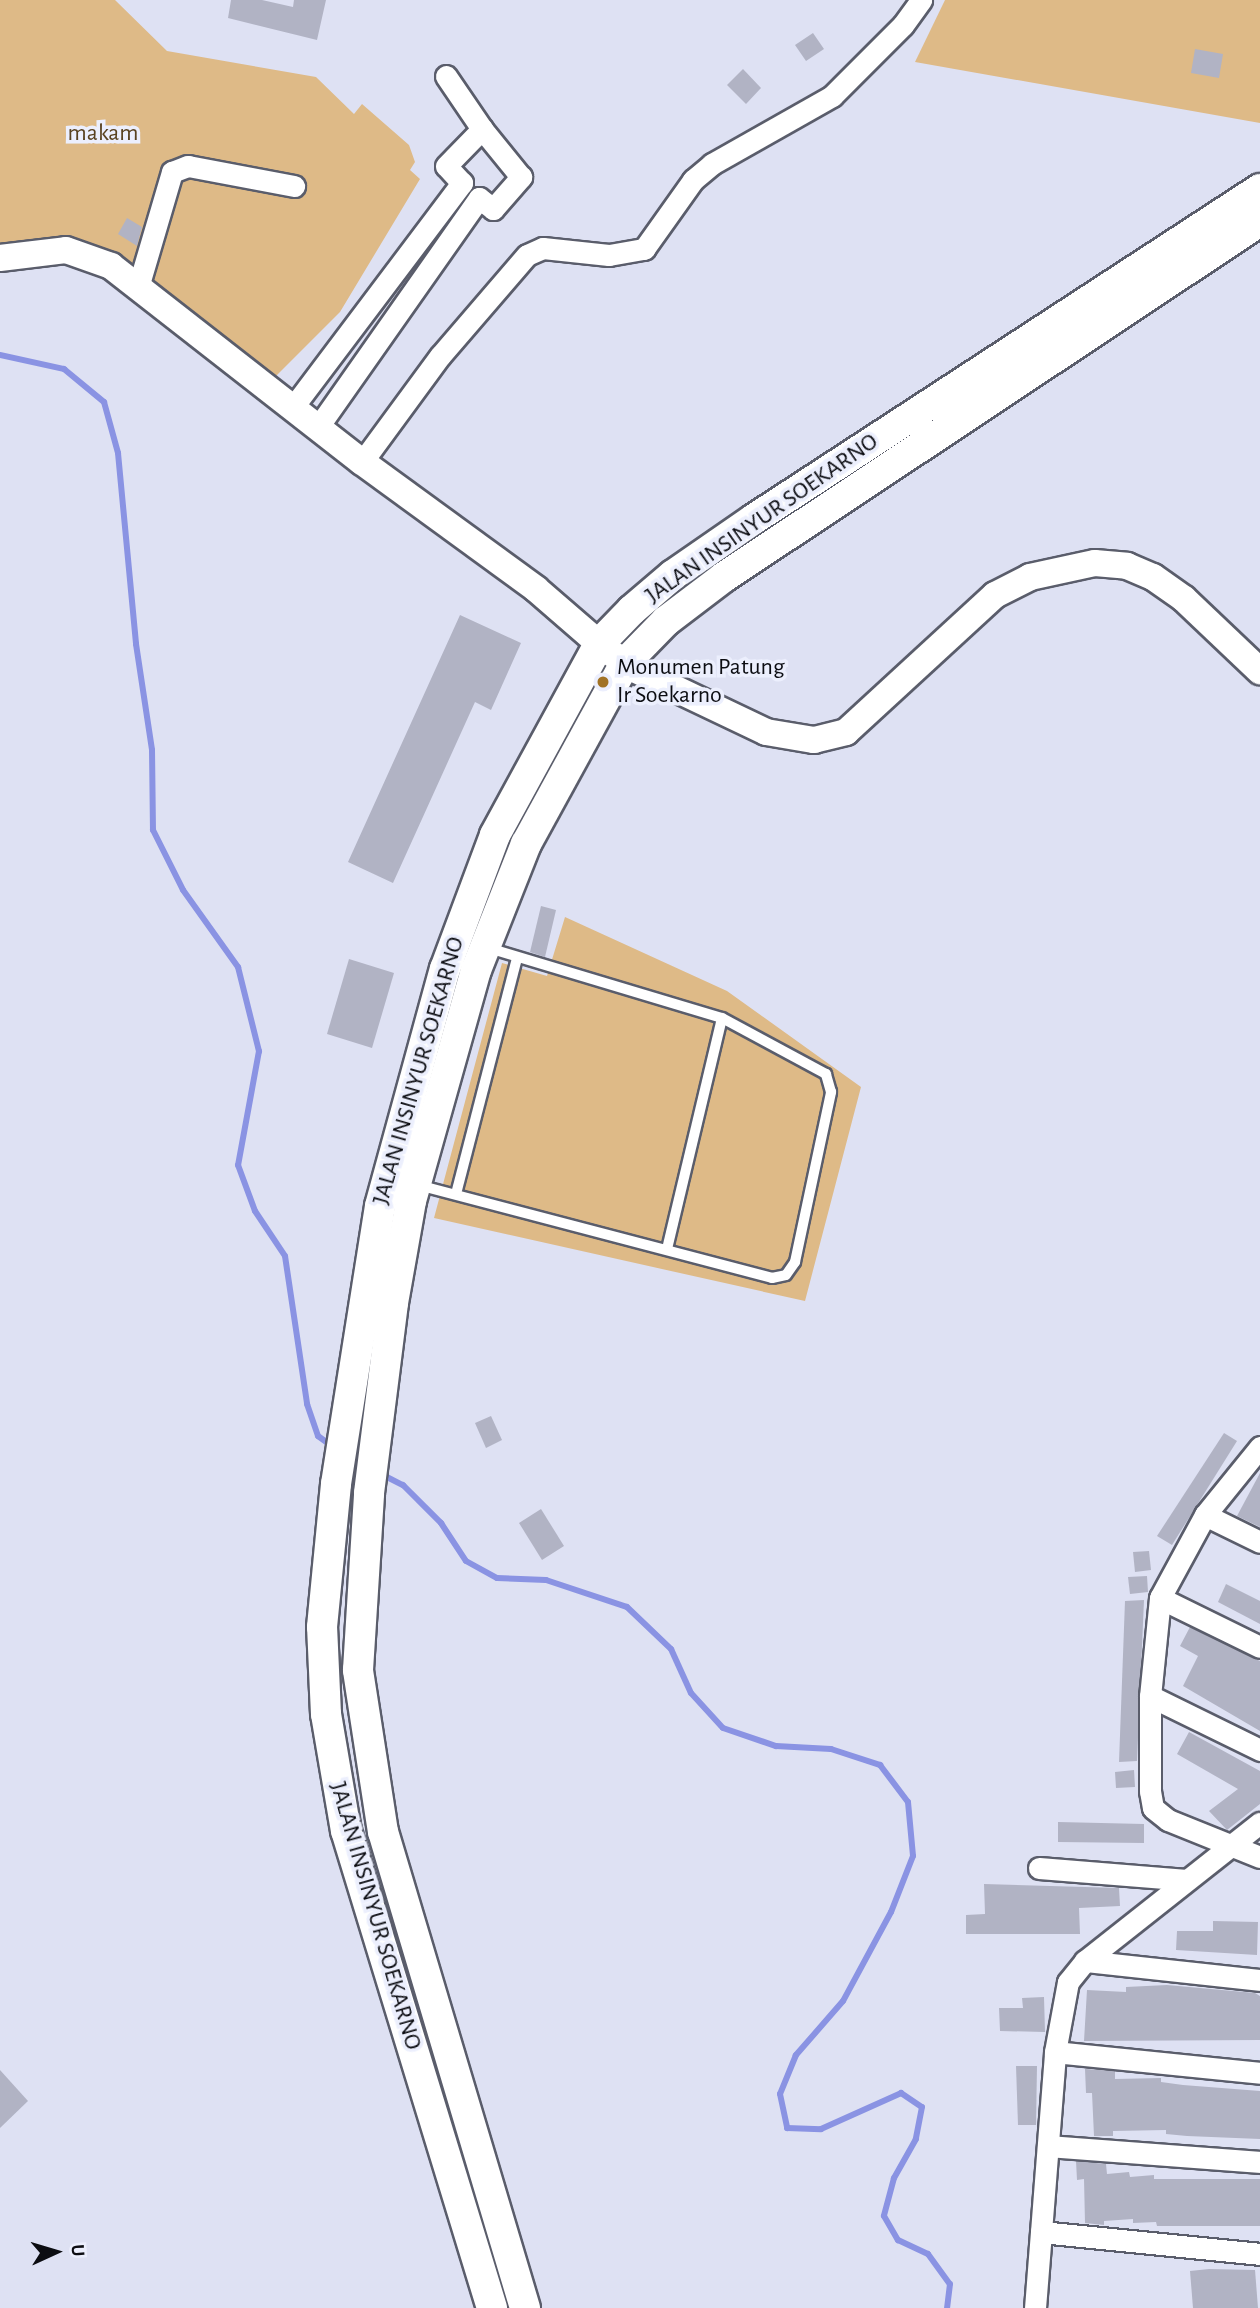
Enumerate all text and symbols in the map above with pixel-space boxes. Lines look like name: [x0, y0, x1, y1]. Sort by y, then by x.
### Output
park label: makam: [68, 120, 138, 148]
street label: JALAN INSINYUR SOEKARNO: [640, 428, 884, 610]
place label: Monumen Patung Ir Soekarno: [617, 654, 785, 710]
marker: Monumen Patung Ir Soekarno: [595, 674, 611, 690]
street label: JALAN INSINYUR SOEKARNO: [367, 934, 471, 1208]
street label: JALAN INSINYUR SOEKARNO: [323, 1779, 427, 2053]
north arrow: [21, 2217, 91, 2287]
text: U: [68, 2244, 87, 2257]

